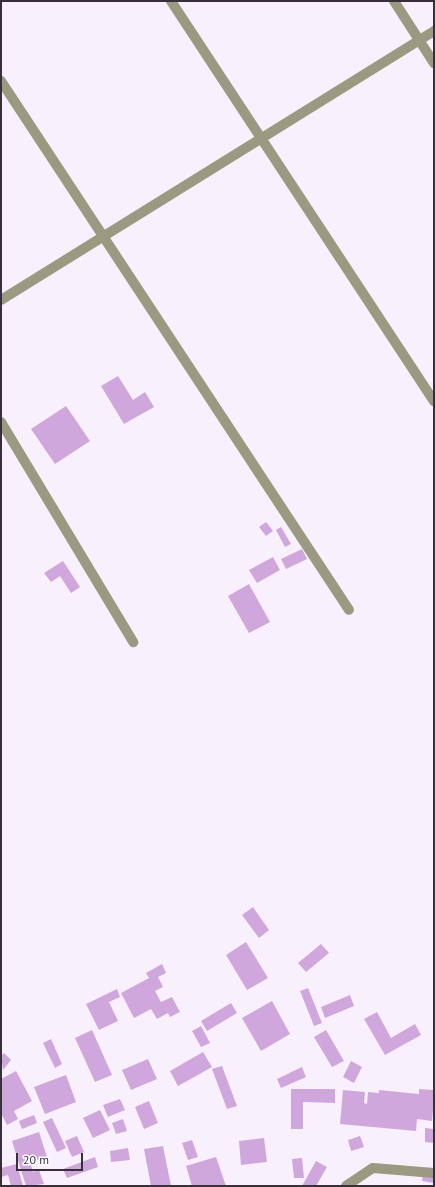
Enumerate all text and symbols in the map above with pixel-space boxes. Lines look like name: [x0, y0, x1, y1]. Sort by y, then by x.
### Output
scale bar: [18, 1145, 85, 1171]
text: 20 m: [23, 1152, 49, 1167]

